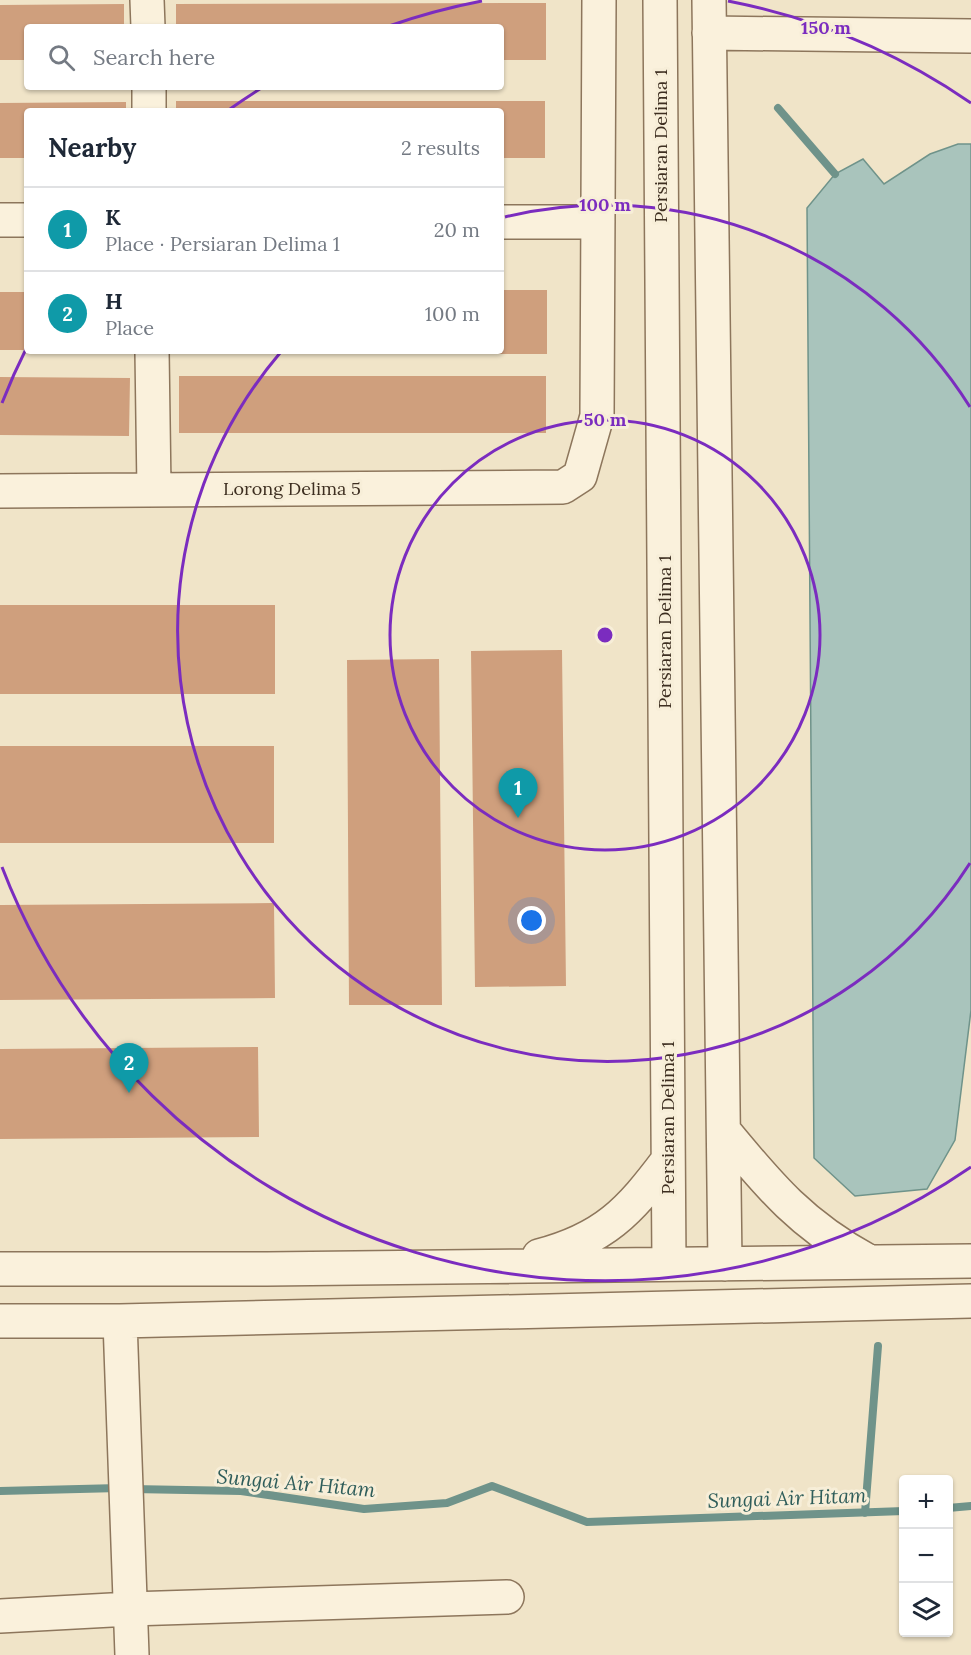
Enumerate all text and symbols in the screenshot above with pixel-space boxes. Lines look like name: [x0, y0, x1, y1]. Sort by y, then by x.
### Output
text: 150 m: [801, 16, 851, 39]
search box: [24, 24, 504, 90]
icon: search: [45, 41, 78, 74]
text: Search here: [93, 43, 215, 71]
street label: Persiaran Delima 1: [649, 69, 672, 223]
text: Nearby: [48, 131, 136, 164]
text: 2 results: [401, 135, 480, 160]
text: 100 m: [579, 193, 631, 216]
text: K: [105, 203, 121, 231]
text: 1: [63, 217, 72, 242]
text: 20 m: [434, 217, 480, 242]
text: Place · Persiaran Delima 1: [105, 231, 340, 256]
text: H: [105, 287, 123, 315]
text: 2: [62, 301, 73, 326]
text: 100 m: [425, 301, 480, 326]
text: Place: [105, 315, 154, 340]
text: 50 m: [584, 408, 627, 431]
street label: Lorong Delima 5: [223, 477, 361, 500]
street label: Persiaran Delima 1: [653, 555, 676, 709]
centre of rings: [595, 625, 615, 645]
pin: 1: [498, 768, 538, 818]
your location: [517, 906, 546, 935]
street label: Persiaran Delima 1: [656, 1041, 679, 1195]
pin: 2: [110, 1044, 148, 1093]
water label: Sungai Air Hitam: [216, 1463, 377, 1502]
map controls: [899, 1475, 953, 1637]
button: +: [899, 1475, 953, 1529]
water label: Sungai Air Hitam: [707, 1482, 867, 1513]
button: −: [899, 1529, 953, 1583]
button: layers: [899, 1583, 953, 1637]

